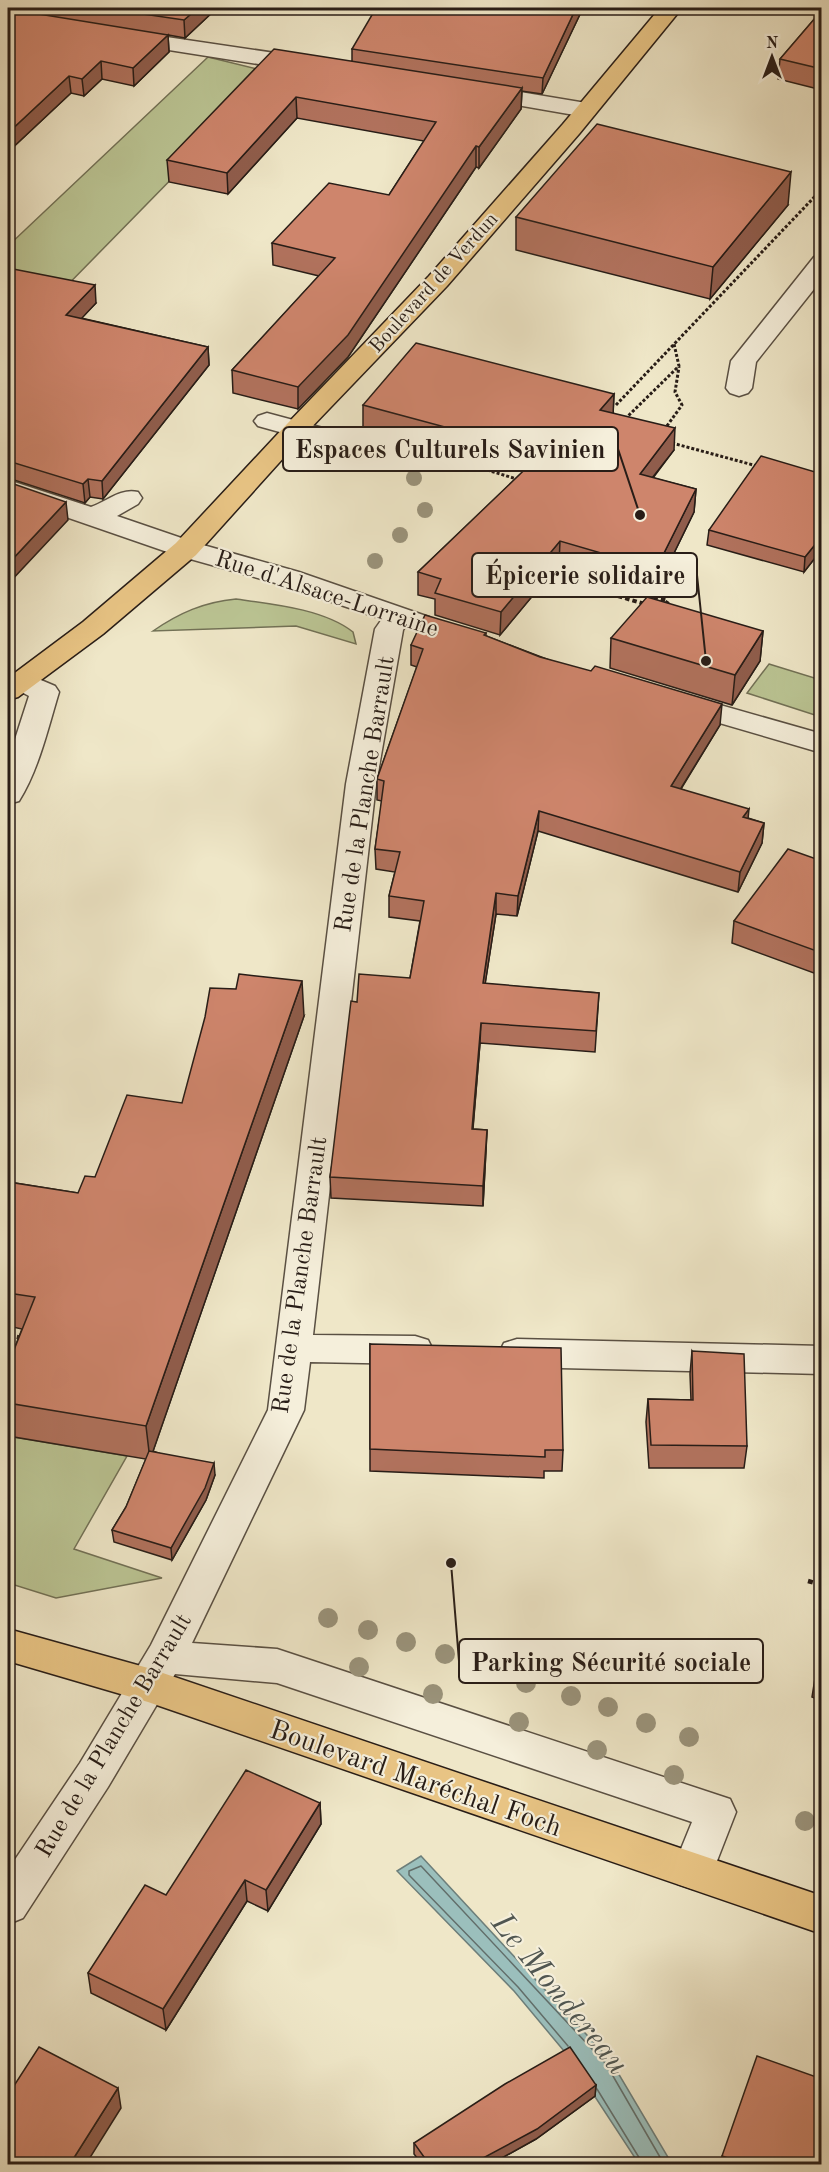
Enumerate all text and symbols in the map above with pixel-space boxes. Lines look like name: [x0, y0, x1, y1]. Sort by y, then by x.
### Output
north arrow: [742, 27, 802, 87]
text: N: [766, 36, 779, 52]
street label: Boulevard de Verdun: [366, 209, 503, 357]
callout: Espaces Culturels Savinien: [283, 427, 618, 471]
text: Espaces Culturels Savinien: [294, 438, 606, 464]
street label: Rue d'Alsace-Lorraine: [212, 547, 441, 642]
callout: Épicerie solidaire: [472, 553, 697, 597]
text: Épicerie solidaire: [484, 558, 686, 590]
street label: Rue de la Planche Barrault: [332, 654, 400, 934]
street label: Rue de la Planche Barrault: [270, 1135, 332, 1415]
street label: Rue de la Planche Barrault: [32, 1610, 197, 1862]
callout: Parking Sécurité sociale: [459, 1639, 763, 1683]
text: Parking Sécurité sociale: [471, 1651, 751, 1677]
street label: Boulevard Maréchal Foch: [265, 1717, 565, 1843]
water label: Le Mondereau: [483, 1907, 633, 2082]

